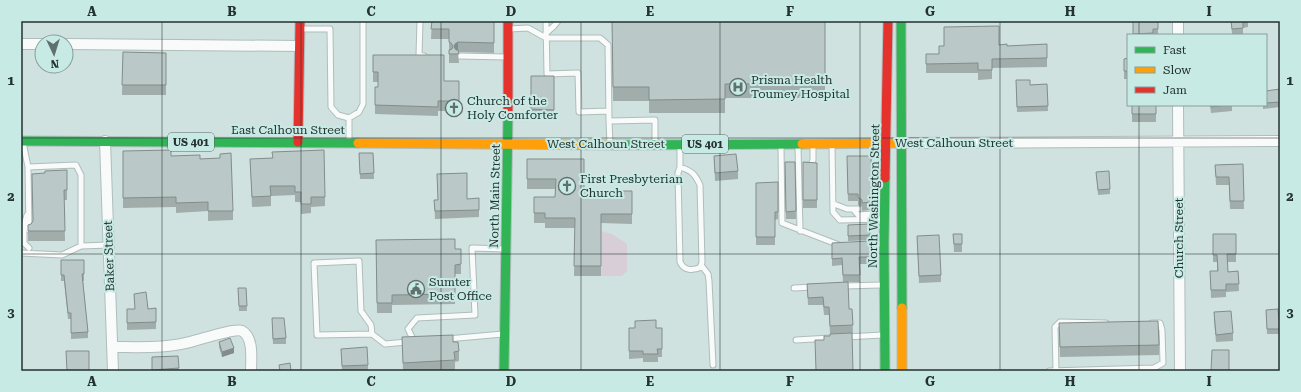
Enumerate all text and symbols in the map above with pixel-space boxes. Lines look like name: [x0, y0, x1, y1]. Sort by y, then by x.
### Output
text: A: [87, 4, 97, 19]
text: B: [227, 4, 237, 19]
text: C: [366, 4, 376, 19]
text: D: [506, 4, 516, 19]
text: E: [646, 4, 654, 19]
text: F: [786, 4, 794, 19]
text: G: [925, 4, 935, 19]
text: H: [1065, 4, 1076, 19]
text: I: [1206, 4, 1212, 19]
north arrow: [34, 34, 74, 74]
legend: [1127, 34, 1267, 106]
text: Fast: [1163, 43, 1187, 57]
text: N: [49, 57, 59, 70]
text: Slow: [1163, 63, 1191, 77]
text: 1: [7, 73, 15, 88]
place label: Prisma Health Toumey Hospital: [751, 73, 850, 101]
text: 1: [1286, 73, 1294, 88]
hospital icon: Prisma Health Toumey Hospital: [728, 77, 748, 97]
text: Jam: [1163, 83, 1187, 97]
place label: Church of the Holy Comforter: [467, 94, 558, 122]
church icon: Church of the Holy Comforter: [444, 98, 464, 118]
street label: East Calhoun Street: [231, 123, 346, 137]
street label: North Washington Street: [866, 123, 882, 268]
road number: US 401: [168, 133, 214, 151]
road number: US 401: [682, 135, 728, 153]
street label: West Calhoun Street: [895, 136, 1014, 150]
street label: West Calhoun Street: [547, 137, 666, 151]
street label: North Main Street: [487, 143, 503, 248]
place label: First Presbyterian Church: [580, 172, 683, 200]
church icon: First Presbyterian Church: [557, 176, 577, 196]
text: 2: [7, 189, 15, 204]
text: 2: [1286, 189, 1294, 204]
street label: Church Street: [1172, 197, 1186, 278]
street label: Baker Street: [101, 220, 117, 292]
place label: Sumter Post Office: [429, 275, 492, 303]
public building icon: Sumter Post Office: [406, 279, 426, 299]
text: 3: [7, 305, 15, 320]
text: 3: [1286, 305, 1294, 320]
text: A: [87, 374, 97, 389]
text: B: [227, 374, 237, 389]
text: C: [366, 374, 376, 389]
text: D: [506, 374, 516, 389]
text: E: [646, 374, 654, 389]
text: F: [786, 374, 794, 389]
text: G: [925, 374, 935, 389]
text: H: [1065, 374, 1076, 389]
text: I: [1206, 374, 1212, 389]

